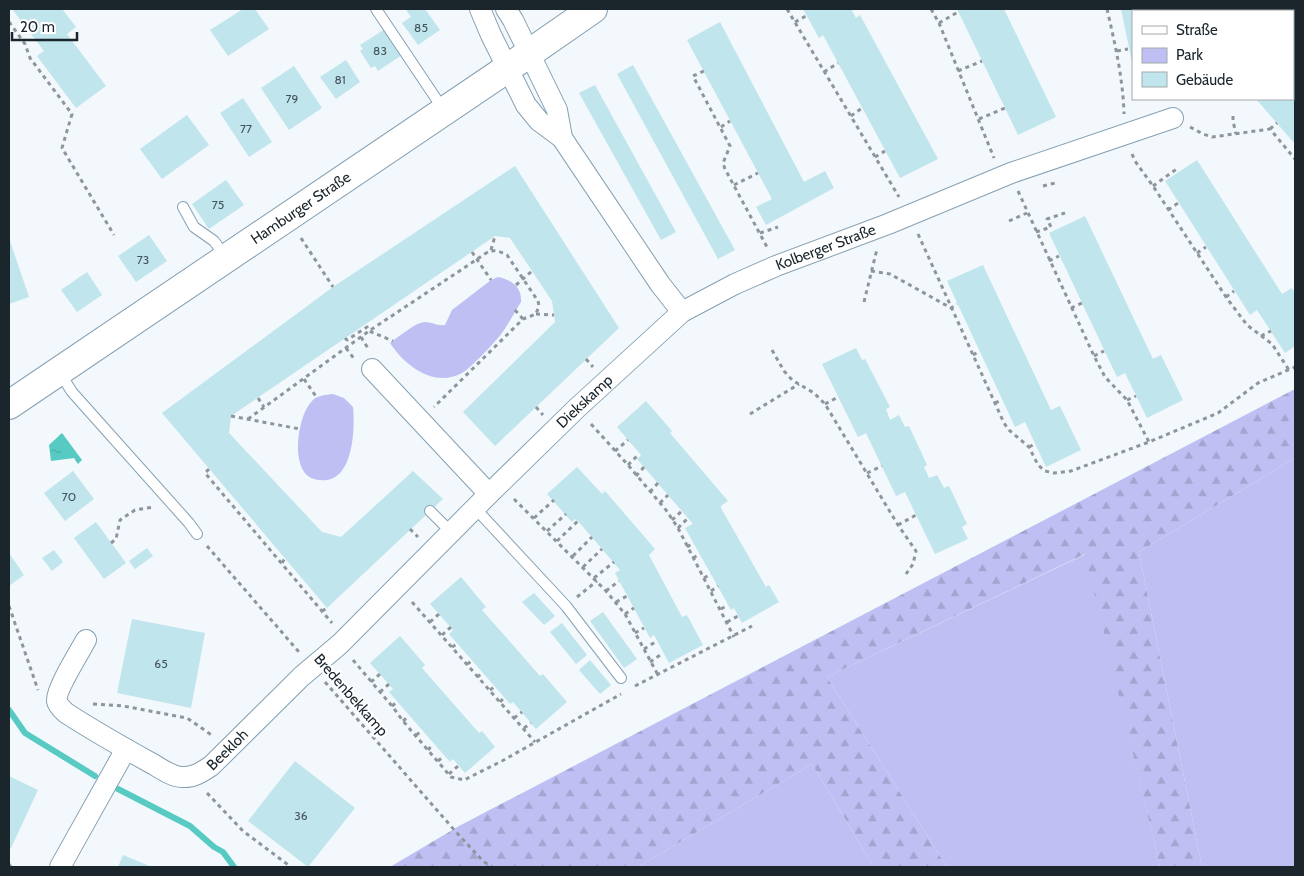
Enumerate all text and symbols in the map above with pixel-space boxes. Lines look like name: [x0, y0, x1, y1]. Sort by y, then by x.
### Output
scale bar: [12, 10, 78, 42]
legend: [1132, 10, 1294, 100]
text: 20 m: [20, 18, 55, 36]
house number: 85: [414, 20, 428, 35]
text: Straße: [1176, 21, 1218, 39]
house number: 83: [373, 43, 387, 58]
text: Park: [1176, 46, 1203, 64]
text: Gebäude: [1176, 71, 1233, 89]
house number: 81: [334, 72, 346, 87]
house number: 79: [286, 91, 299, 106]
house number: 77: [240, 121, 252, 136]
street label: Hamburger Straße: [247, 168, 354, 248]
house number: 75: [212, 197, 224, 212]
street label: Kolberger Straße: [773, 220, 878, 274]
house number: 73: [137, 252, 149, 267]
street label: Diekskamp: [553, 371, 616, 432]
house number: 70: [62, 489, 76, 504]
street label: Bredenbekkamp: [310, 650, 392, 740]
house number: 65: [154, 656, 168, 671]
street label: Beekloh: [203, 725, 252, 774]
house number: 36: [294, 808, 308, 823]

